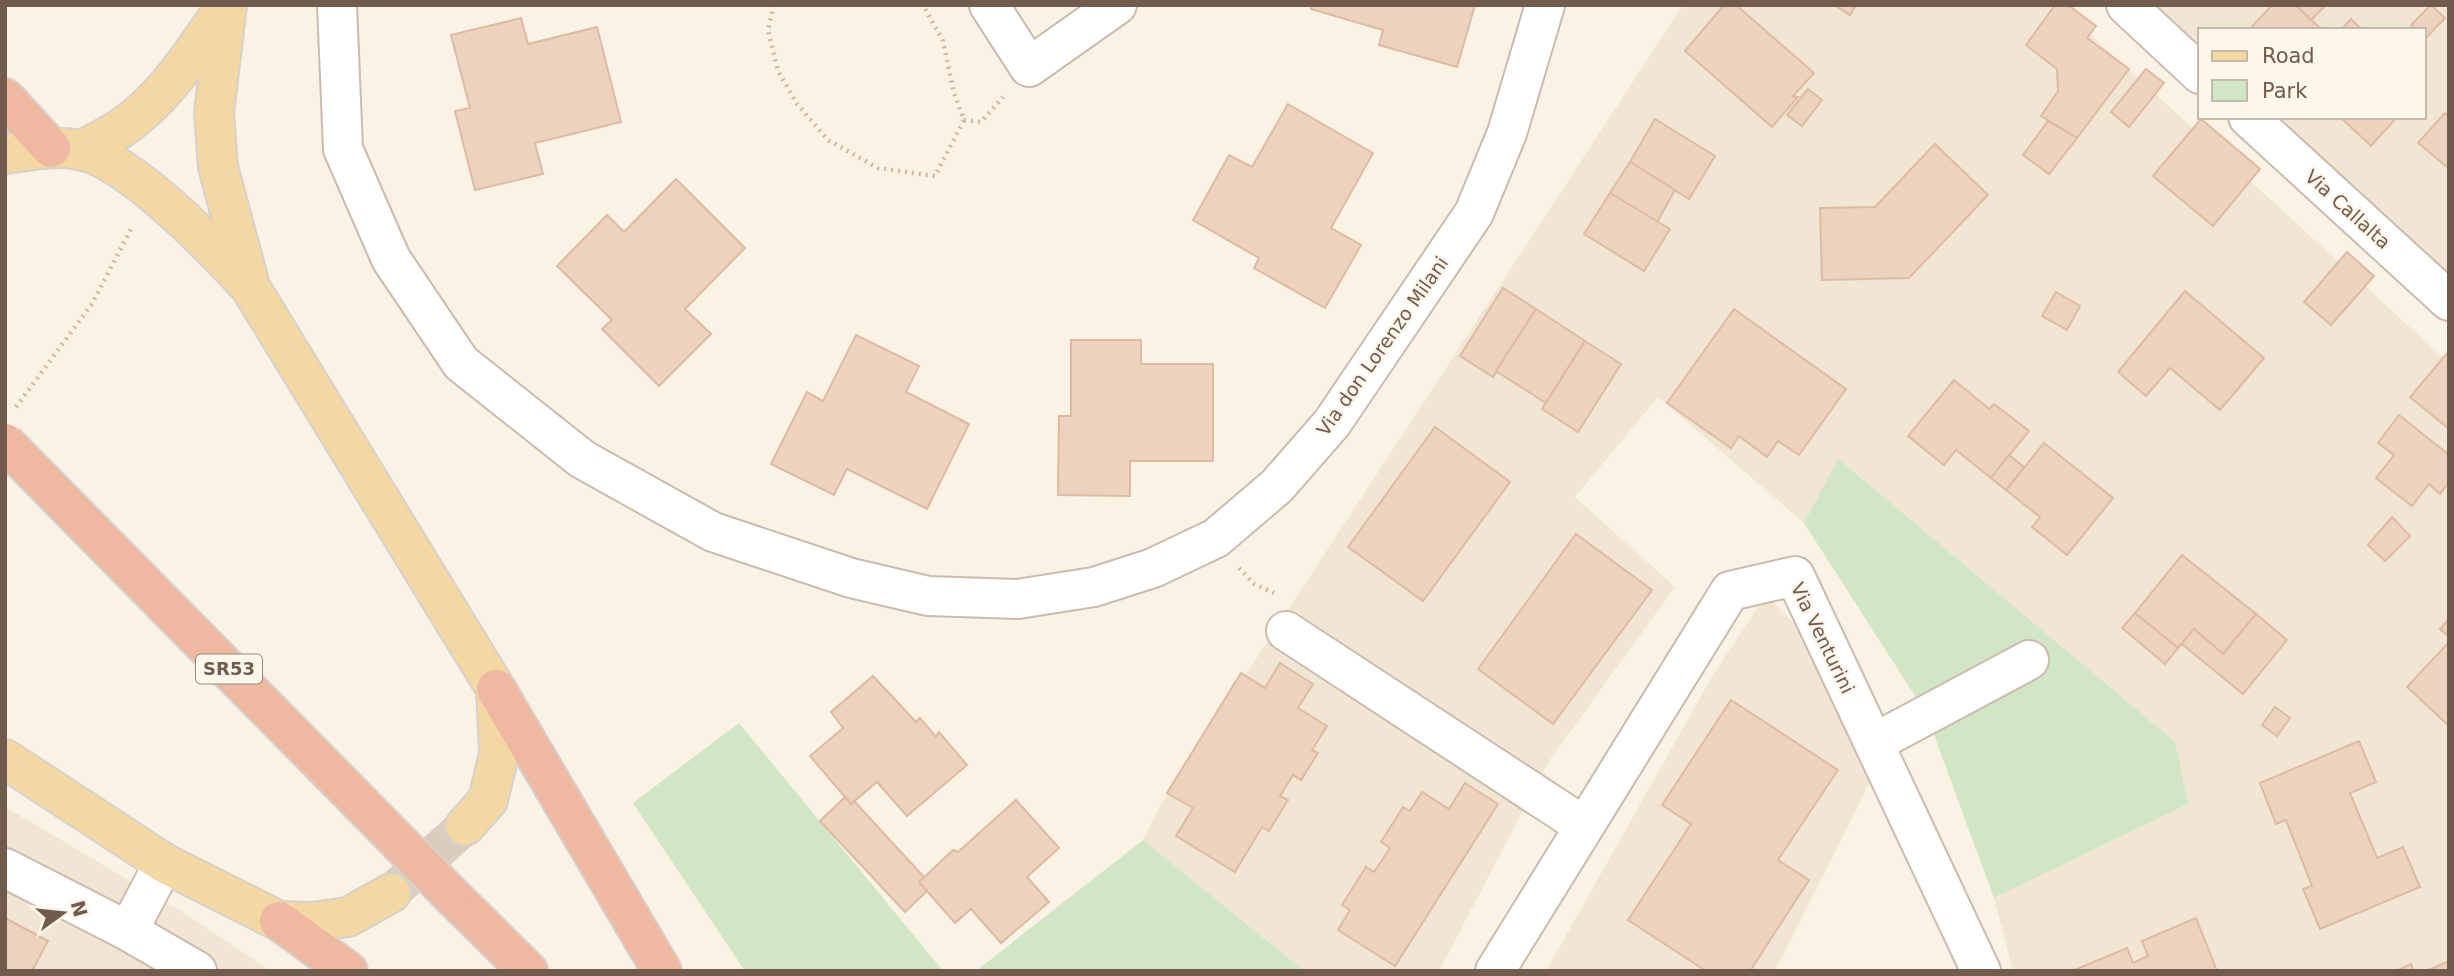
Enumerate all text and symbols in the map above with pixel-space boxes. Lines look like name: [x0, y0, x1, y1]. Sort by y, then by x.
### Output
legend: [2198, 28, 2426, 119]
text: Road: [2262, 44, 2315, 68]
text: Park: [2262, 79, 2308, 103]
street label: Via Callalta: [2301, 165, 2395, 253]
street label: Via don Lorenzo Milani: [1312, 252, 1452, 440]
street label: Via Venturini: [1787, 579, 1859, 697]
road number: SR53: [196, 654, 262, 684]
north arrow: [28, 878, 98, 948]
text: N: [67, 898, 92, 919]

